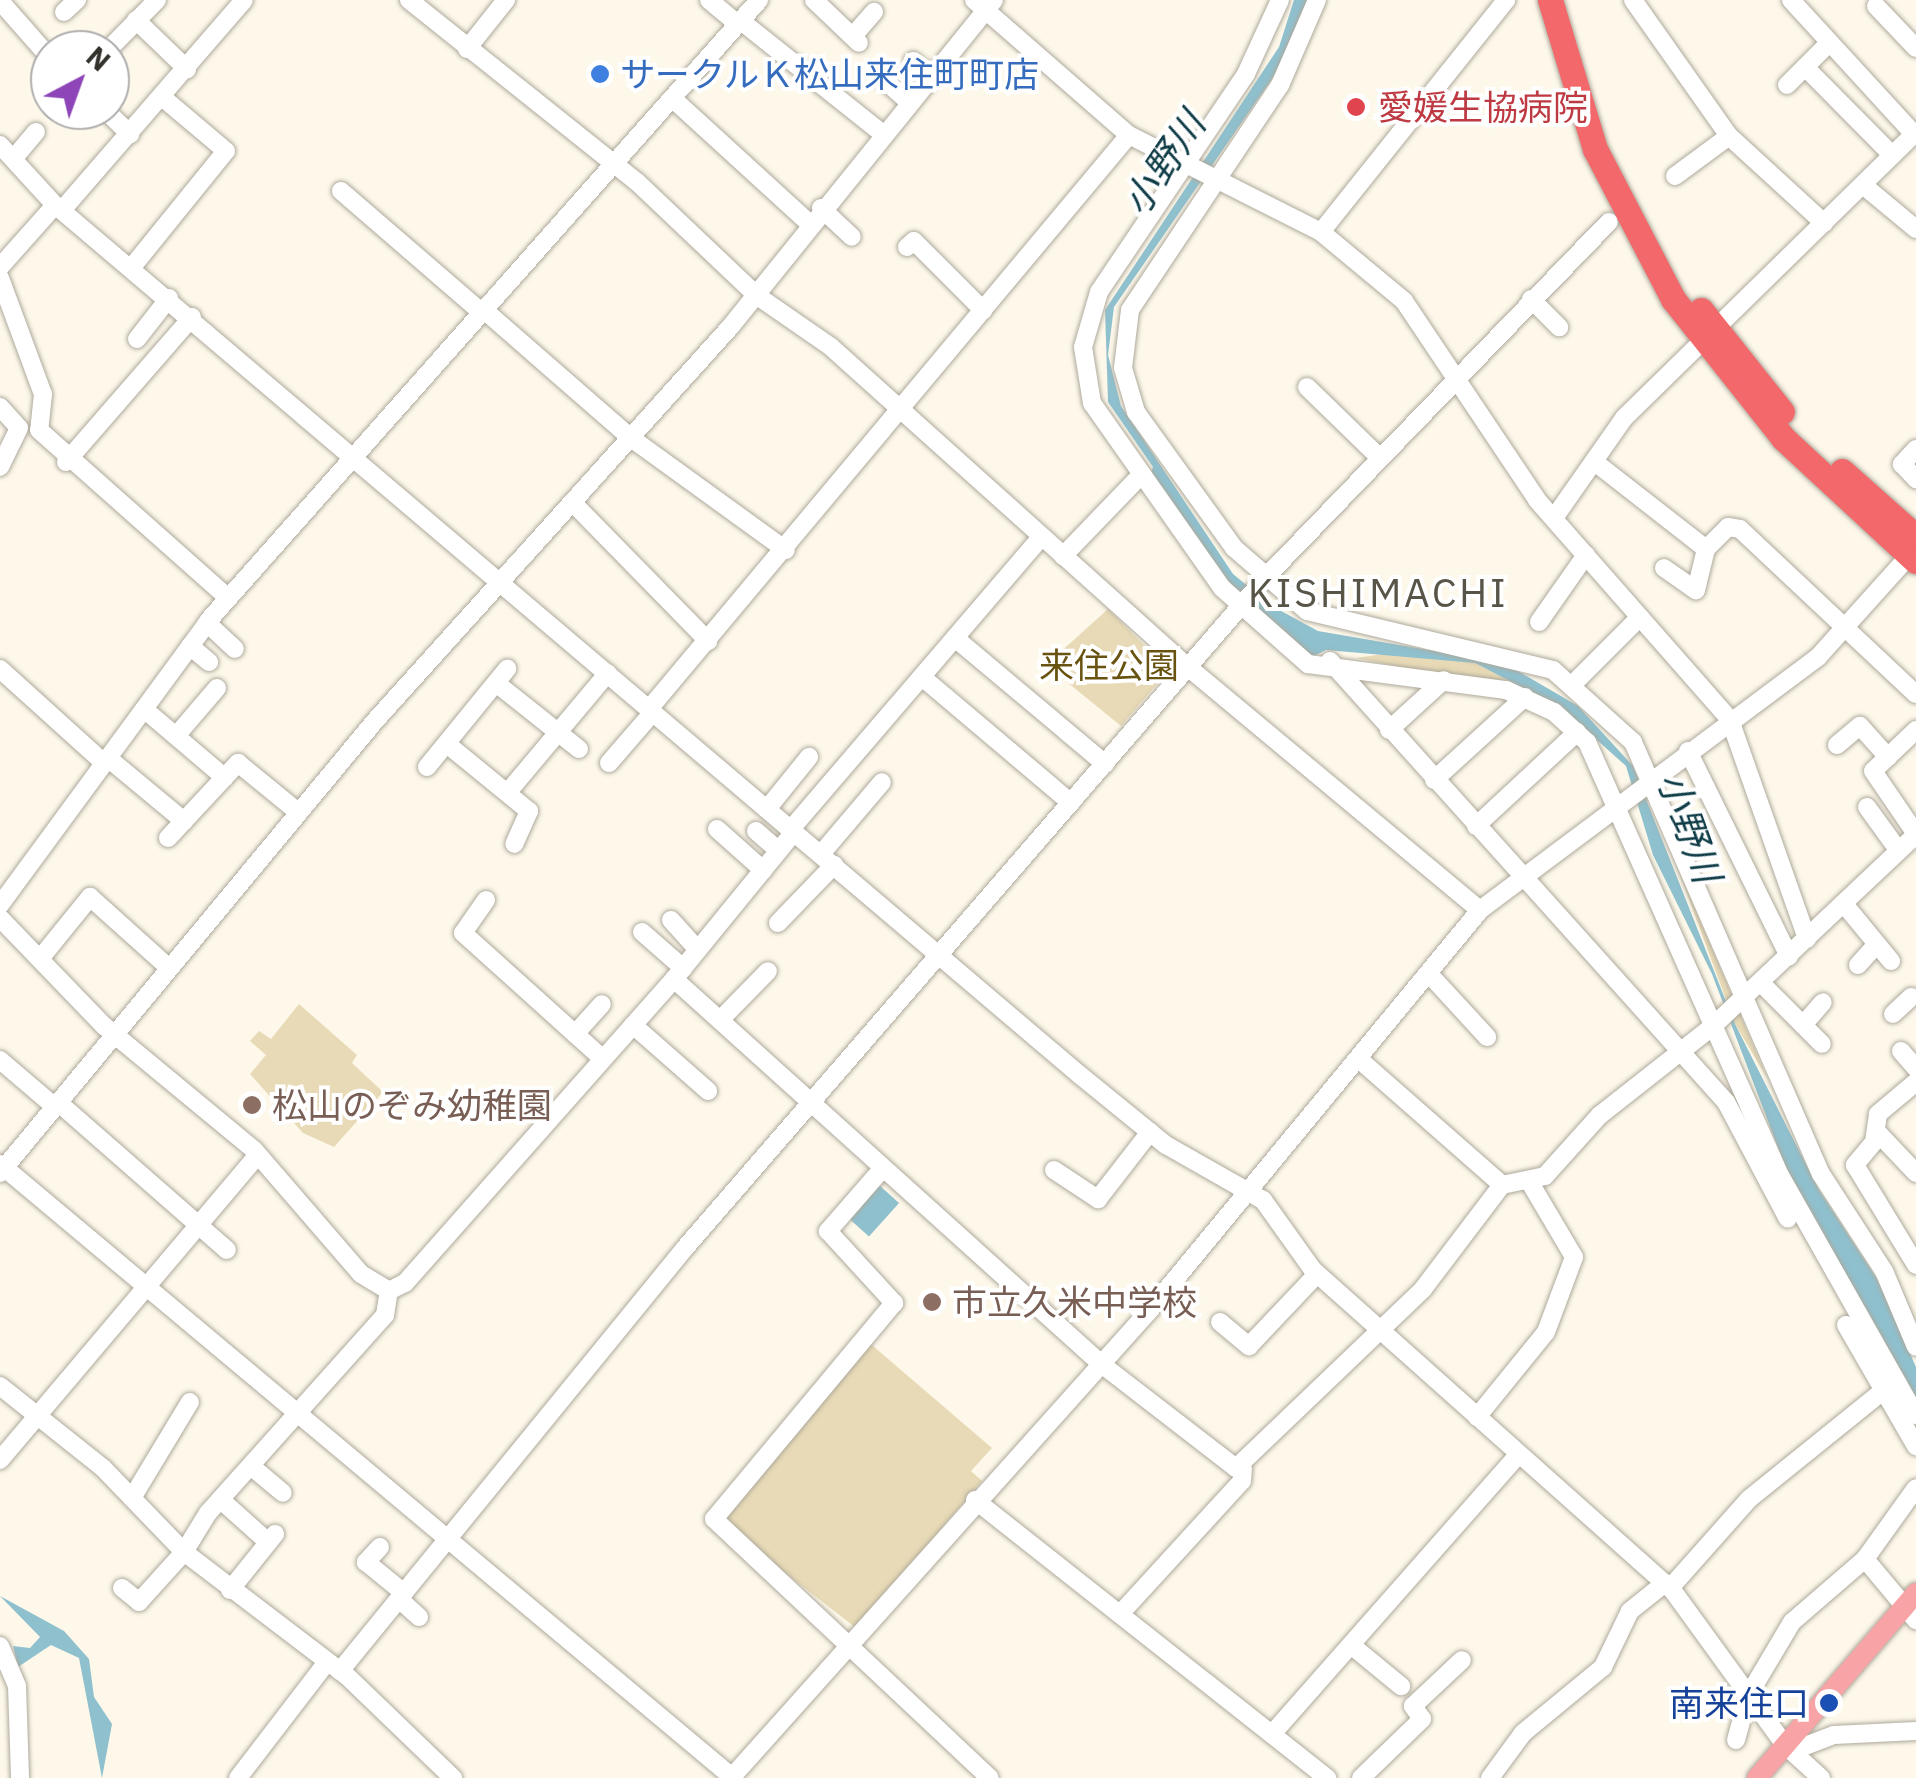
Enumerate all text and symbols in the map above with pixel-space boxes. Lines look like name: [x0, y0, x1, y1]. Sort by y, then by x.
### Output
north arrow: [30, 30, 130, 130]
text: N: [79, 38, 118, 79]
place label: サークルＫ松山来住町町店: [620, 53, 1040, 95]
marker: サークルＫ松山来住町町店: [589, 63, 611, 85]
place label: 愛媛生協病院: [1378, 86, 1588, 128]
marker: 愛媛生協病院: [1343, 94, 1369, 120]
water label: 小野川: [1112, 103, 1214, 223]
district label: KISHIMACHI: [1248, 568, 1508, 616]
park label: 来住公園: [1039, 644, 1179, 686]
water label: 小野川: [1649, 766, 1731, 888]
place label: 松山のぞみ幼稚園: [272, 1084, 552, 1126]
marker: 松山のぞみ幼稚園: [241, 1094, 263, 1116]
place label: 市立久米中学校: [952, 1281, 1197, 1323]
marker: 市立久米中学校: [921, 1291, 943, 1313]
place label: 南来住口: [1669, 1682, 1809, 1724]
marker: 南来住口: [1818, 1692, 1840, 1714]

